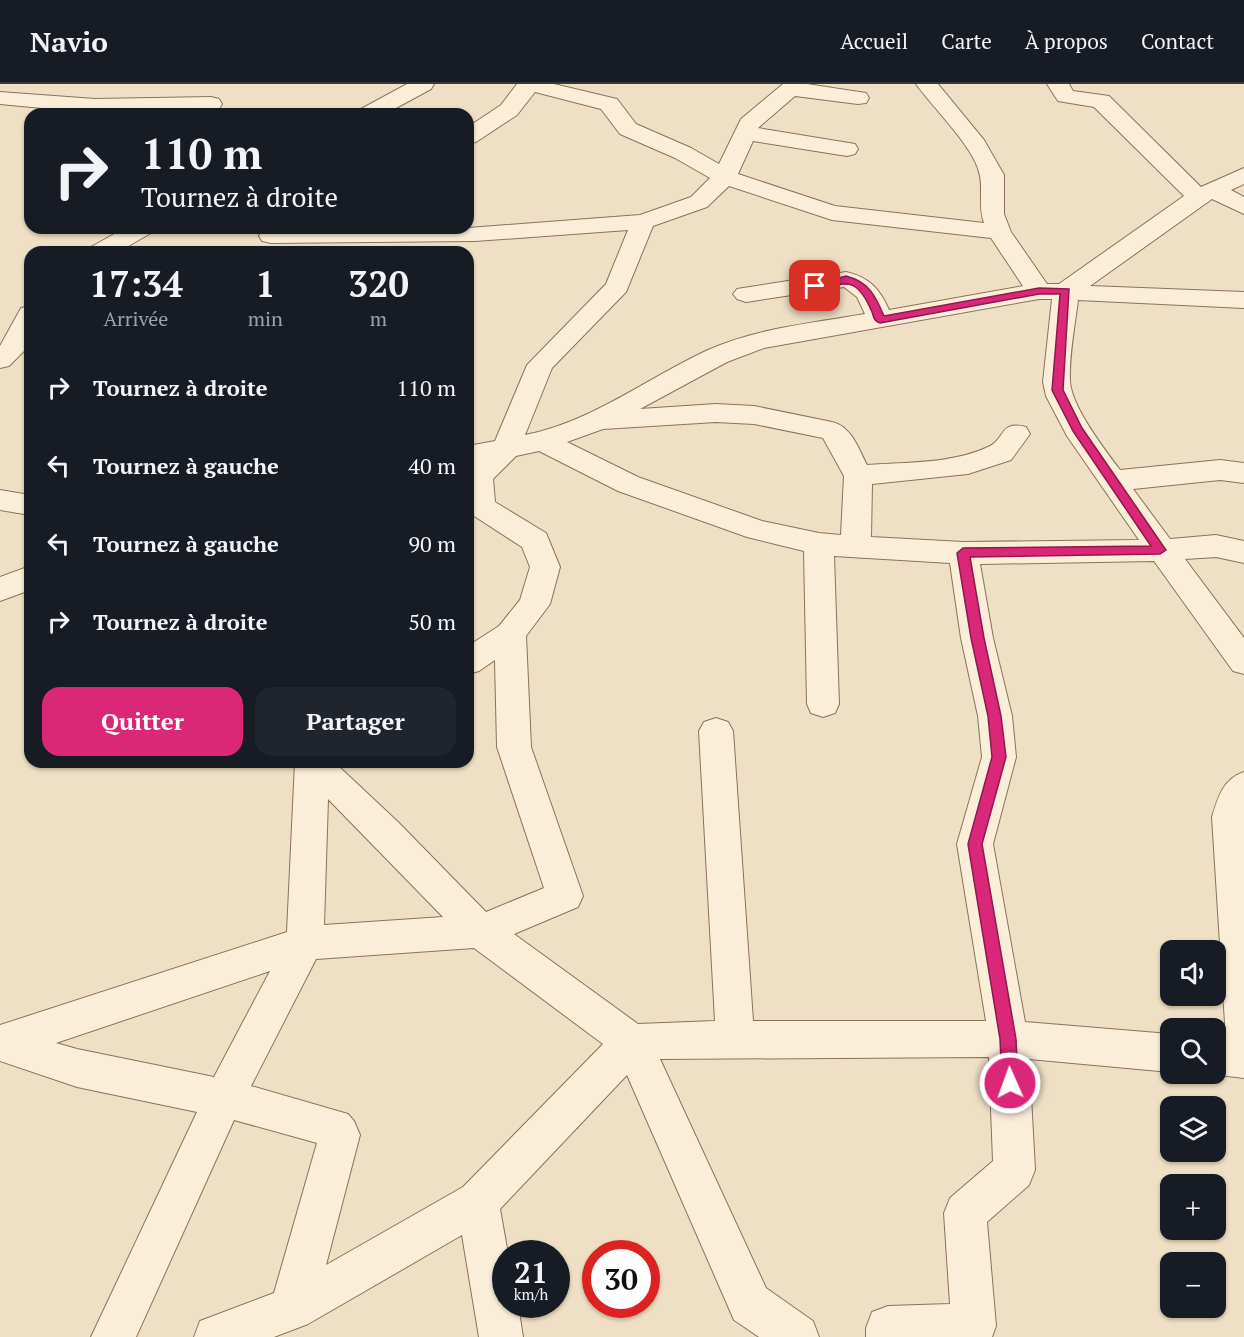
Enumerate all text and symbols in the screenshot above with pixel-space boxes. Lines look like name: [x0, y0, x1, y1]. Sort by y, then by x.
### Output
text: Navio: [30, 23, 108, 60]
text: Accueil: [840, 27, 908, 55]
text: Carte: [941, 27, 992, 55]
text: À propos: [1025, 27, 1108, 55]
text: Contact: [1141, 27, 1214, 55]
text: 110 m: [141, 125, 262, 181]
icon: right: [42, 132, 120, 210]
text: Tournez à droite: [141, 179, 338, 215]
text: 17:34: [89, 260, 183, 307]
text: 1: [255, 260, 276, 307]
text: 320: [348, 260, 409, 307]
pin: [789, 260, 840, 311]
icon: arrive: [798, 269, 831, 302]
text: Arrivée: [103, 305, 168, 332]
text: min: [248, 305, 283, 332]
text: m: [370, 305, 387, 332]
icon: right: [42, 371, 75, 404]
text: Tournez à droite: [93, 373, 268, 402]
text: 110 m: [396, 373, 456, 402]
icon: left: [42, 449, 75, 482]
text: Tournez à gauche: [93, 451, 279, 480]
text: 40 m: [408, 451, 456, 480]
icon: left: [42, 527, 75, 560]
text: Tournez à gauche: [93, 529, 279, 558]
text: 90 m: [408, 529, 456, 558]
icon: right: [42, 605, 75, 638]
text: Tournez à droite: [93, 607, 268, 636]
text: 50 m: [408, 607, 456, 636]
button: Quitter: [42, 687, 243, 756]
button: Partager: [255, 687, 456, 756]
map controls: [1160, 940, 1226, 1318]
button: sound: [1160, 940, 1226, 1006]
button: search: [1160, 1018, 1226, 1084]
position arrow: [978, 1051, 1042, 1115]
button: layers: [1160, 1096, 1226, 1162]
button: +: [1160, 1174, 1226, 1240]
speed limit sign: 30: [582, 1240, 660, 1318]
text: 21: [514, 1252, 548, 1292]
button: −: [1160, 1252, 1226, 1318]
text: km/h: [514, 1284, 548, 1304]

